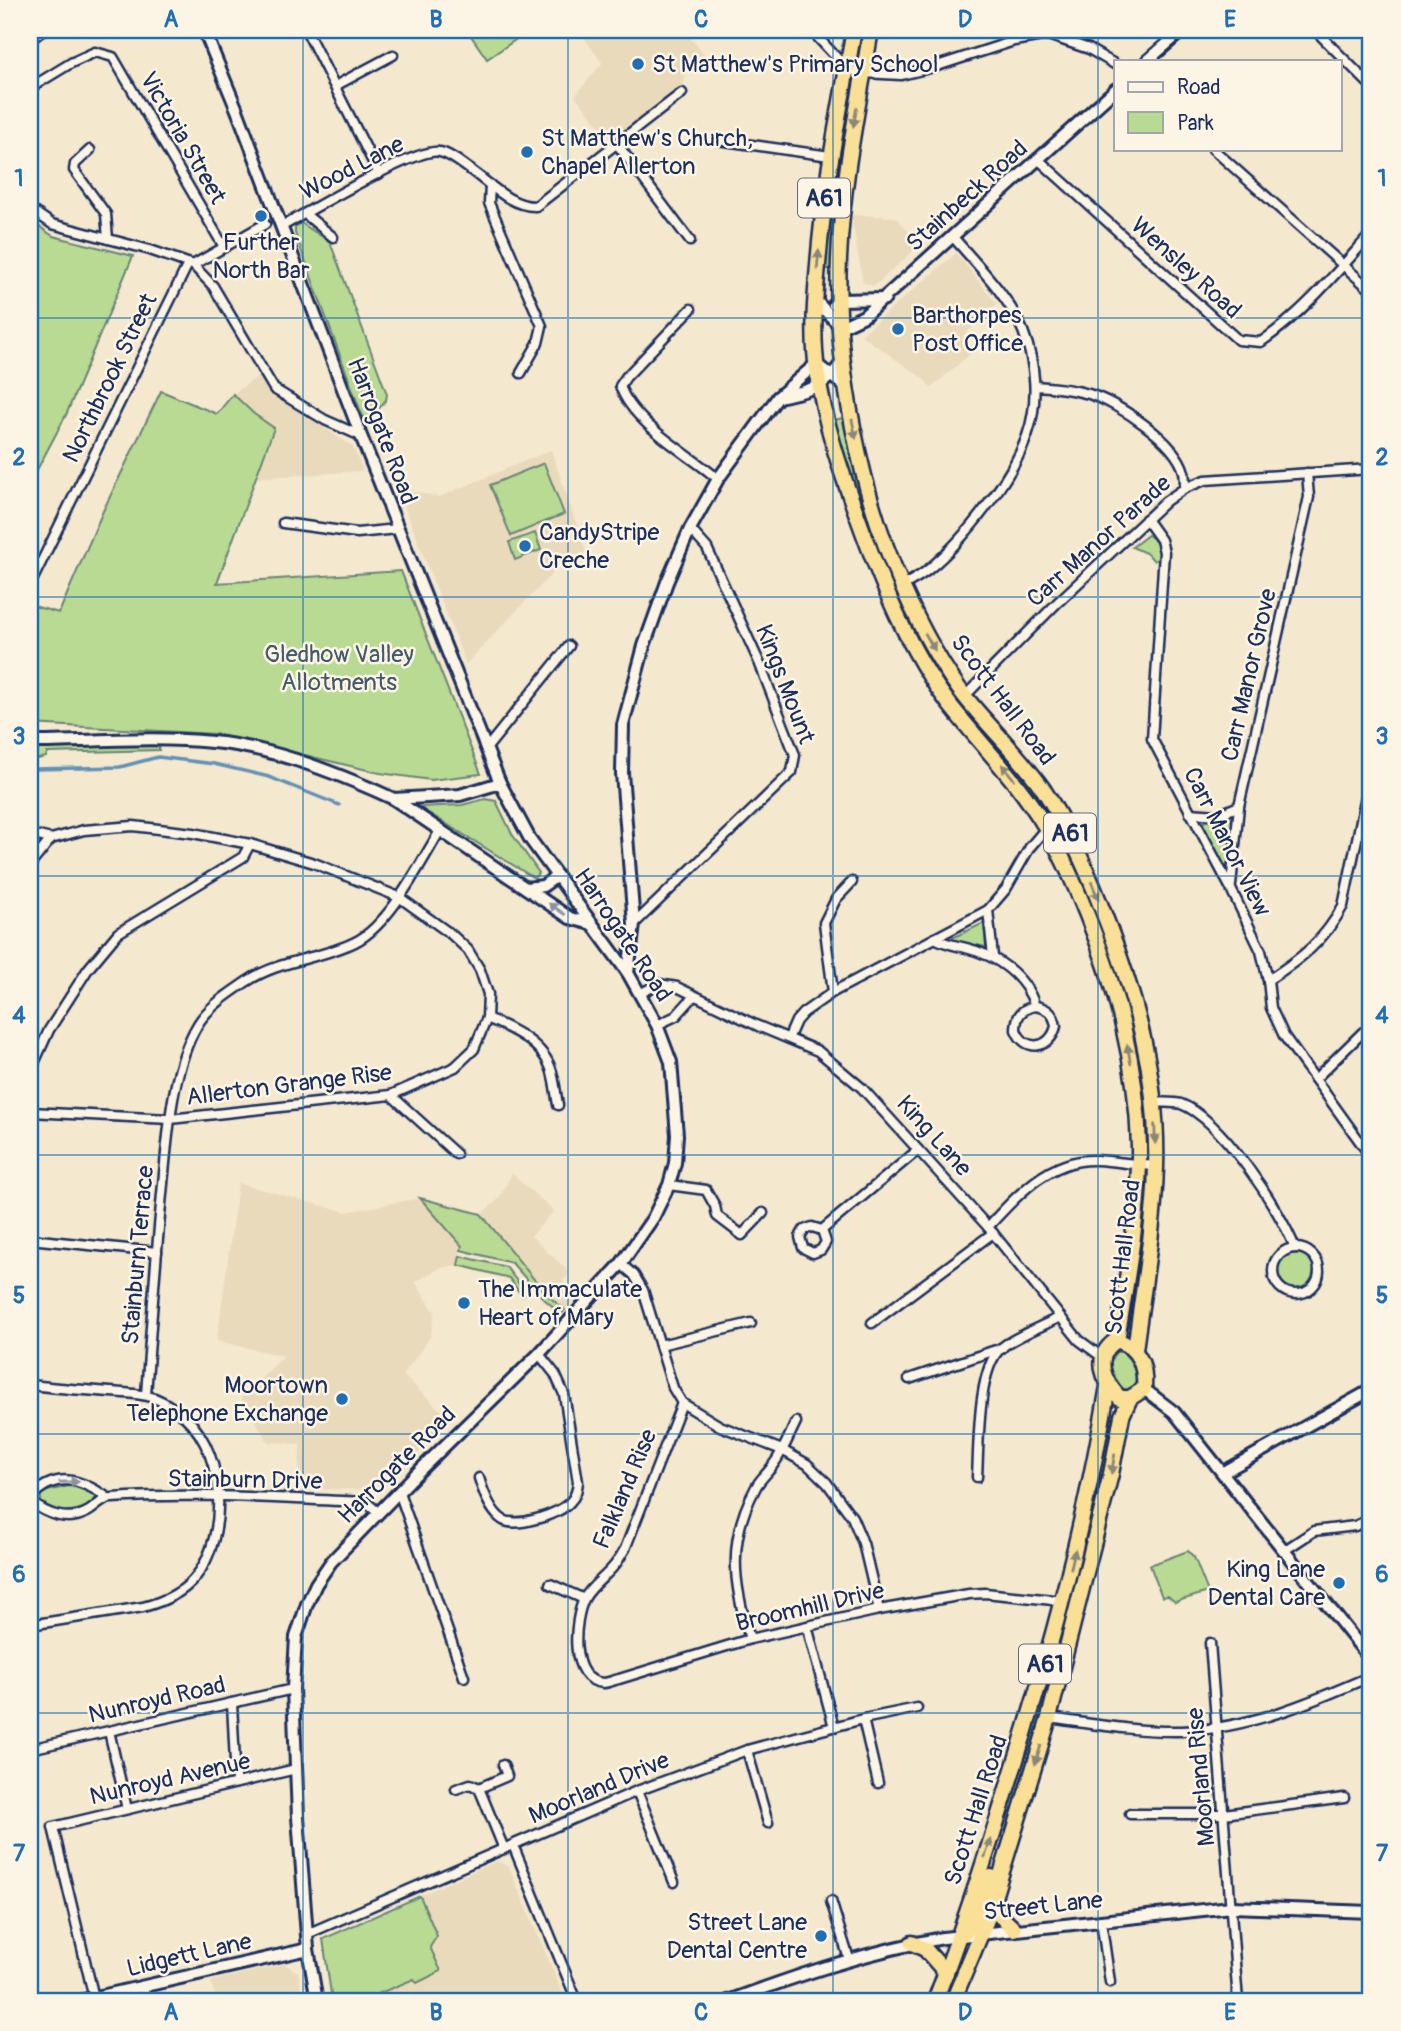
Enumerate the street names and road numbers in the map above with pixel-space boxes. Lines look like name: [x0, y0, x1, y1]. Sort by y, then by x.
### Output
street label: Victoria Street: [134, 67, 233, 209]
street label: Wood Lane: [295, 129, 409, 206]
street label: Stainbeck Road: [900, 134, 1034, 258]
road number: A61: [798, 178, 850, 218]
street label: Wensley Road: [1125, 211, 1247, 325]
street label: Northbrook Street: [57, 288, 164, 467]
street label: Harrogate Road: [341, 354, 423, 508]
street label: Carr Manor Parade: [1021, 469, 1177, 613]
street label: Carr Manor Grove: [1215, 586, 1283, 764]
street label: Kings Mount: [749, 620, 821, 748]
street label: Scott Hall Road: [944, 629, 1062, 771]
street label: Carr Manor View: [1177, 763, 1277, 921]
road number: A61: [1044, 814, 1096, 852]
street label: Harrogate Road: [568, 863, 678, 1007]
street label: Allerton Grange Rise: [185, 1058, 394, 1112]
street label: King Lane: [890, 1090, 978, 1183]
street label: Stainburn Terrace: [116, 1164, 160, 1346]
street label: Scott Hall Road: [1099, 1178, 1147, 1336]
street label: Harrogate Road: [332, 1400, 462, 1530]
street label: Falkland Rise: [587, 1425, 663, 1553]
street label: Stainburn Drive: [167, 1464, 323, 1496]
street label: Broomhill Drive: [733, 1576, 887, 1638]
road number: A61: [1019, 1644, 1071, 1684]
street label: Nunroyd Road: [86, 1670, 228, 1730]
street label: Moorland Rise: [1180, 1706, 1222, 1848]
street label: Scott Hall Road: [938, 1731, 1014, 1889]
street label: Moorland Drive: [524, 1745, 674, 1831]
street label: Nunroyd Avenue: [87, 1746, 253, 1812]
street label: Street Lane: [982, 1885, 1104, 1927]
street label: Lidgett Lane: [124, 1927, 254, 1983]

